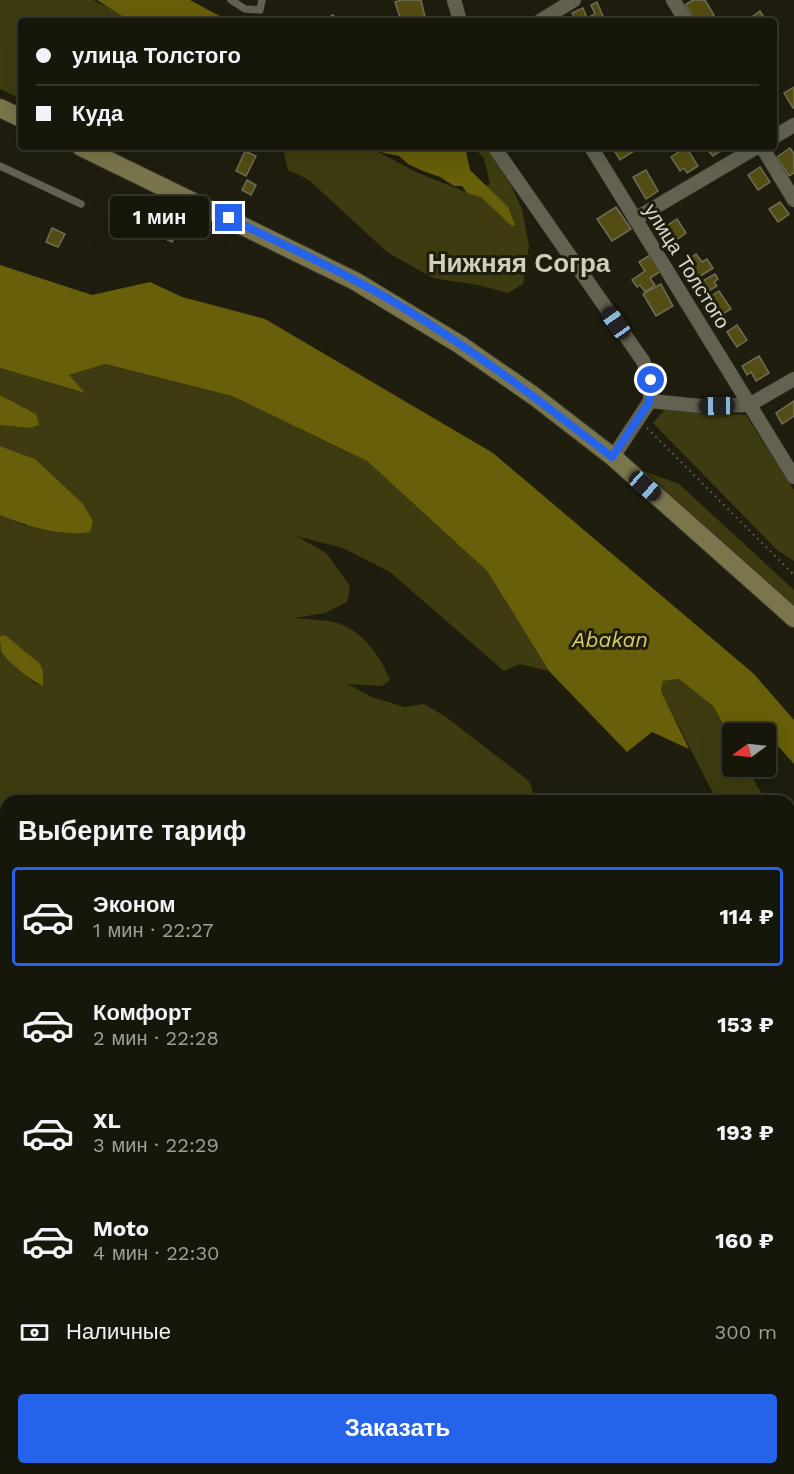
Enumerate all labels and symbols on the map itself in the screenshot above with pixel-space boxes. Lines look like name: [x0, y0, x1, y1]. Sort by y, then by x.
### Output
callout: 1 мин: [109, 197, 208, 239]
street label: улица Толстого: [639, 199, 735, 333]
route end: [215, 204, 242, 231]
district label: Нижняя Согра: [428, 248, 611, 278]
car: [598, 303, 634, 343]
route start: [637, 366, 664, 393]
car: [699, 397, 735, 415]
car: [626, 467, 664, 505]
water label: Abakan: [571, 627, 648, 652]
north arrow: [722, 723, 776, 777]

